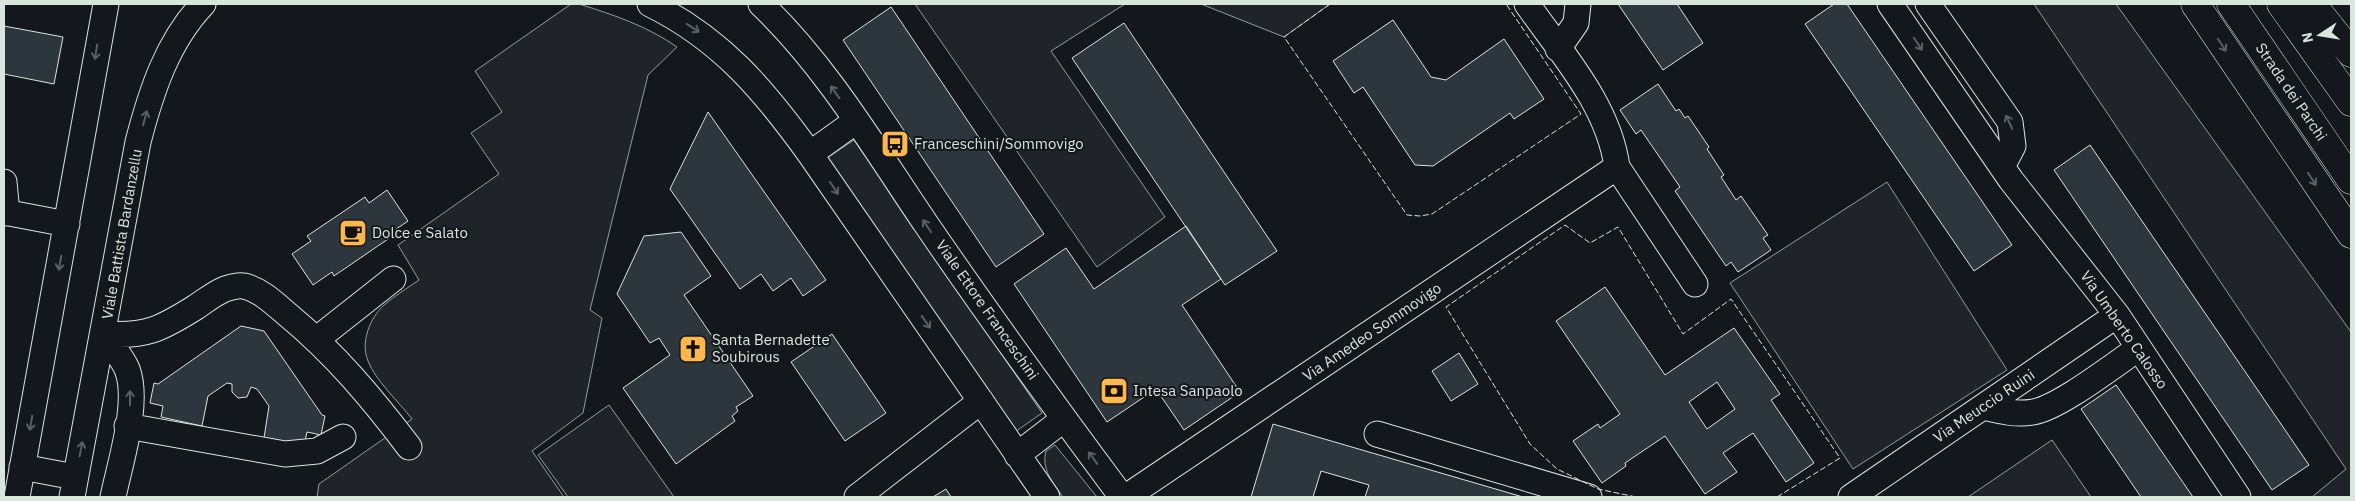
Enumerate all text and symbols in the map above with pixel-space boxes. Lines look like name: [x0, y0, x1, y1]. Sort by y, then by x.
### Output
north arrow: [2295, 10, 2345, 60]
one-way arrow: [685, 23, 699, 33]
text: N: [2297, 31, 2317, 45]
one-way arrow: [1913, 37, 1923, 51]
one-way arrow: [2217, 37, 2227, 51]
street label: Strada dei Parchi: [2252, 39, 2331, 144]
one-way arrow: [91, 43, 101, 59]
one-way arrow: [830, 85, 840, 99]
one-way arrow: [140, 110, 150, 126]
one-way arrow: [2003, 115, 2013, 130]
bus stop icon: Franceschini/Sommovigo: [880, 129, 910, 159]
place label: Franceschini/Sommovigo: [914, 134, 1084, 153]
street label: Viale Battista Bardanzellu: [97, 147, 146, 321]
one-way arrow: [2307, 172, 2317, 186]
one-way arrow: [829, 181, 839, 195]
cafe icon: Dolce e Salato: [338, 218, 368, 248]
one-way arrow: [922, 219, 932, 233]
place label: Dolce e Salato: [372, 223, 468, 242]
street label: Viale Ettore Franceschini: [932, 236, 1043, 383]
one-way arrow: [54, 255, 64, 271]
street label: Via Umberto Calosso: [2076, 267, 2172, 393]
street label: Via Amedeo Sommovigo: [1299, 278, 1445, 385]
one-way arrow: [921, 315, 931, 329]
place label: Santa Bernadette Soubirous: [712, 330, 830, 366]
church icon: Santa Bernadette Soubirous: [678, 334, 708, 364]
street label: Via Meuccio Ruini: [1929, 365, 2038, 447]
bank icon: Intesa Sanpaolo: [1099, 376, 1129, 406]
place label: Intesa Sanpaolo: [1133, 381, 1243, 400]
one-way arrow: [125, 390, 135, 406]
one-way arrow: [25, 415, 35, 431]
one-way arrow: [77, 442, 86, 458]
one-way arrow: [1088, 451, 1098, 465]

